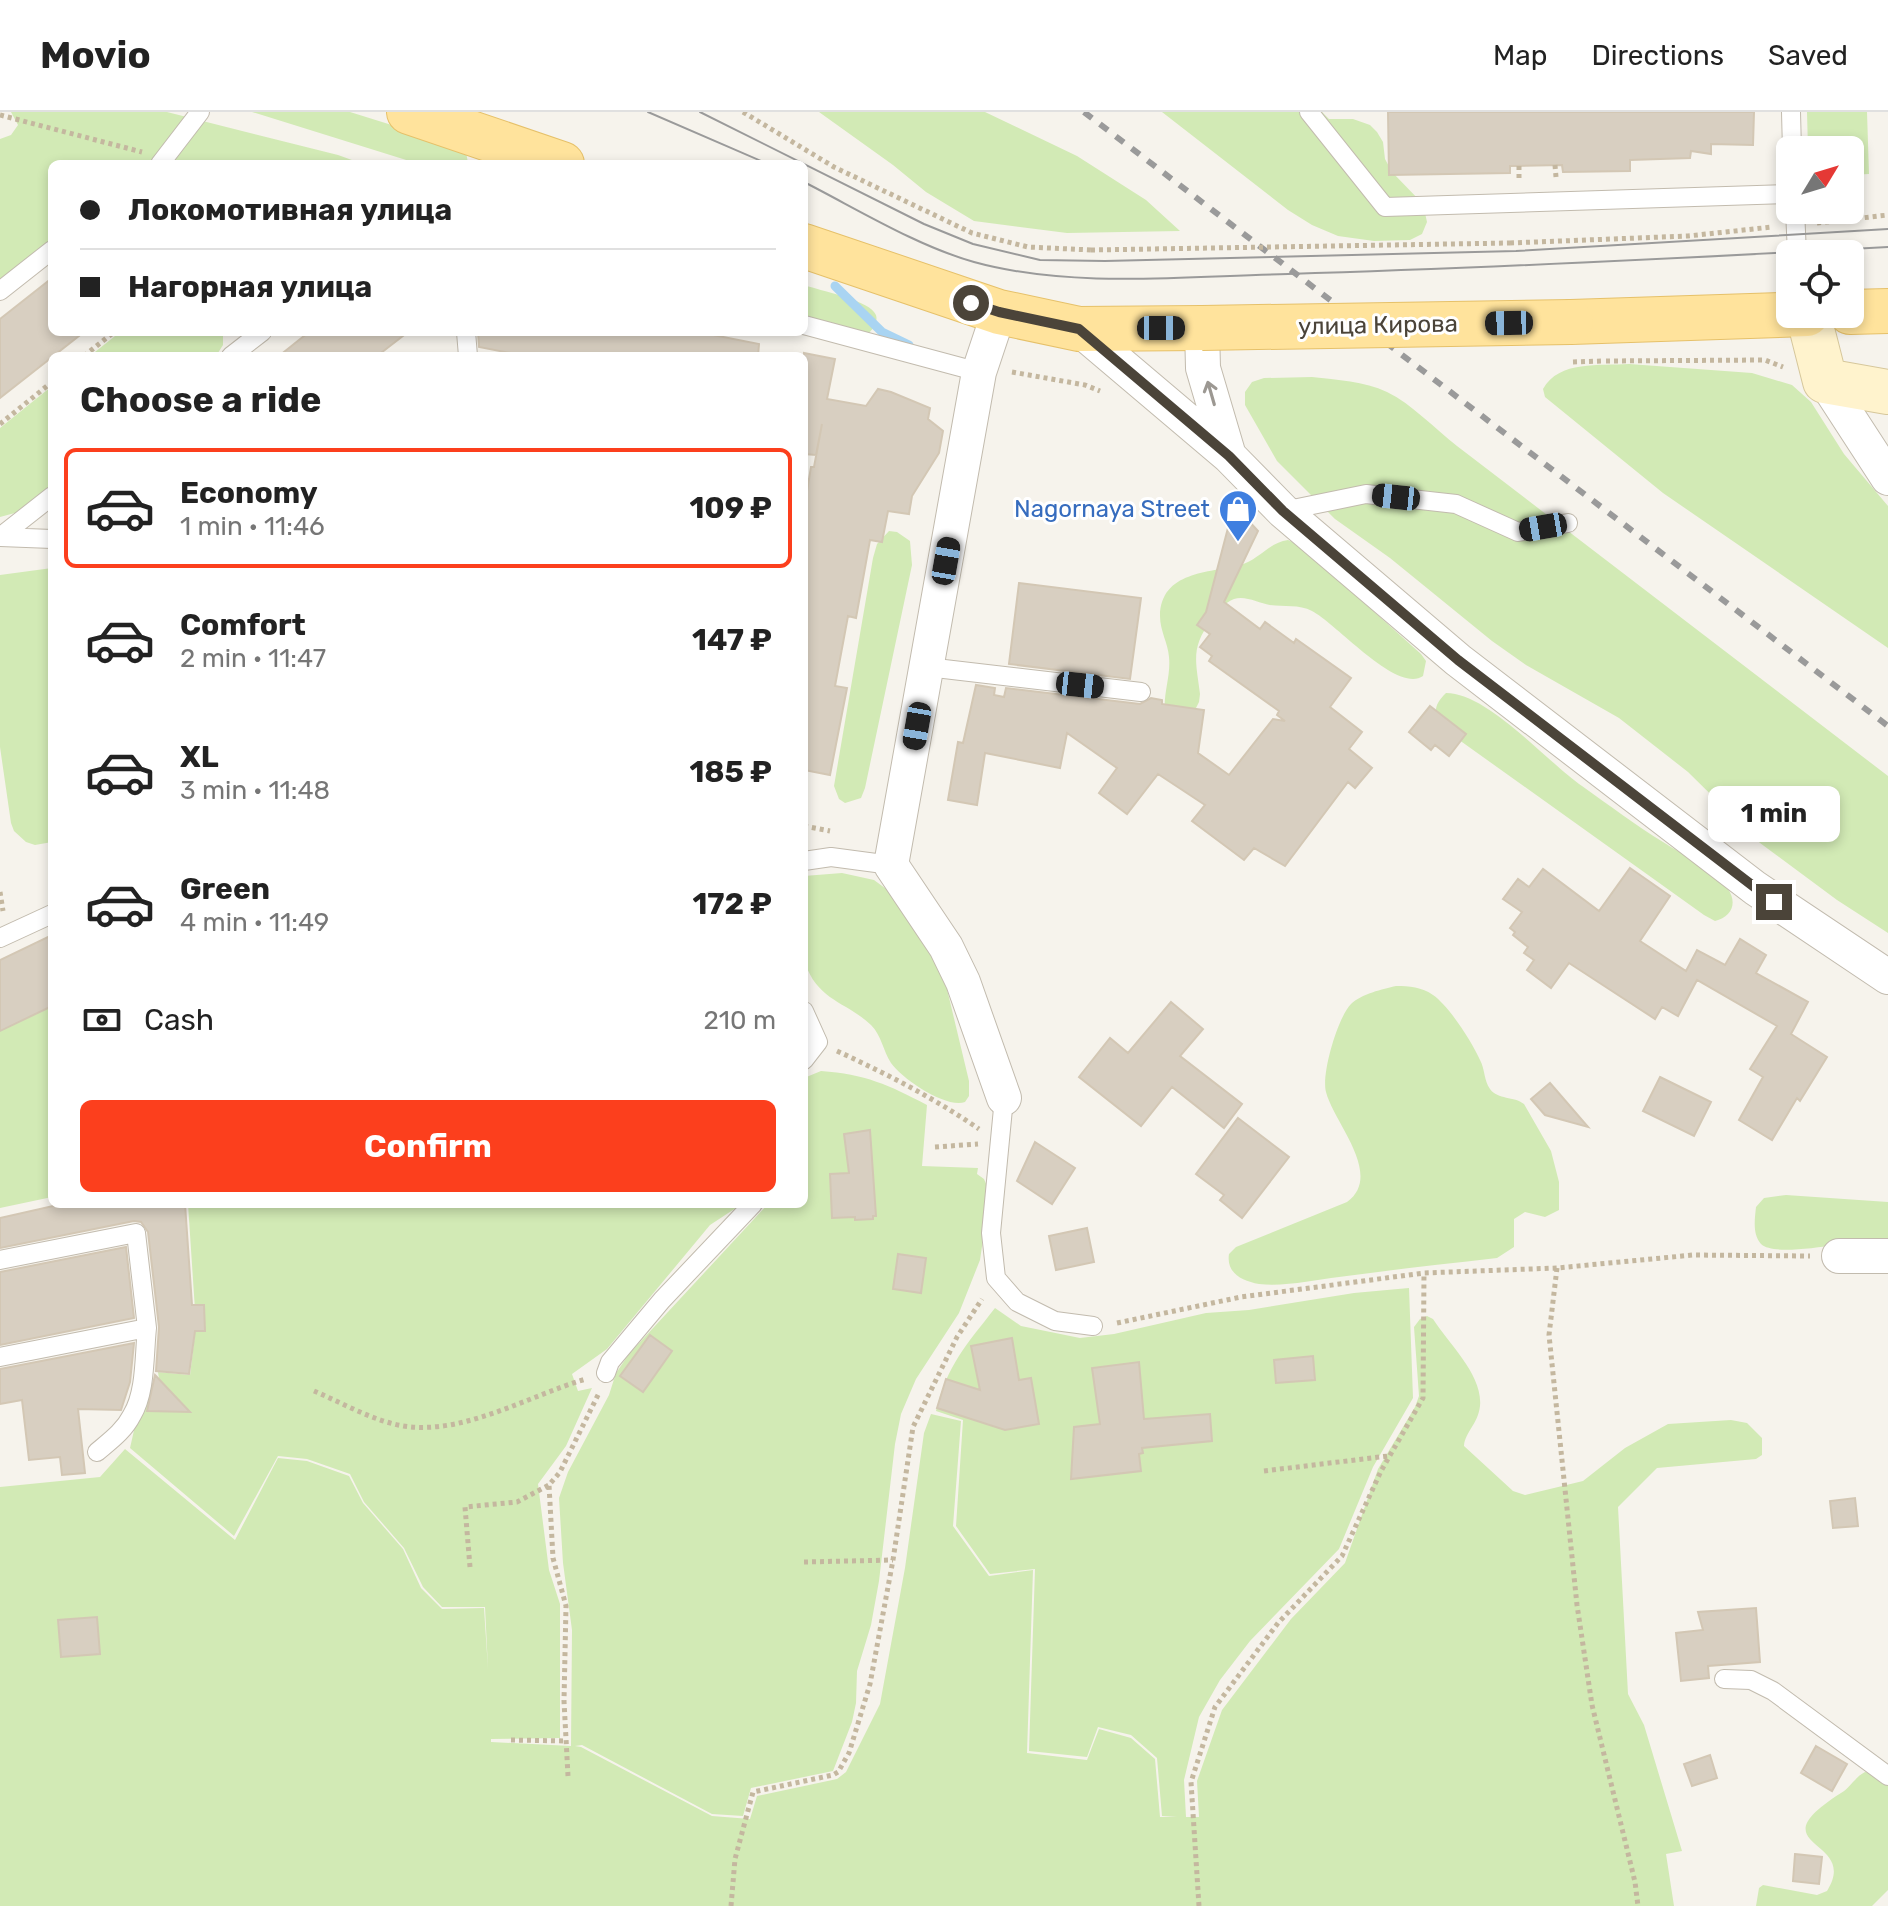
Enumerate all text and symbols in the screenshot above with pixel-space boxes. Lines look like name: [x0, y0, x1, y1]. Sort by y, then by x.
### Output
text: Movio: [40, 32, 151, 78]
text: Map: [1493, 39, 1547, 72]
text: Directions: [1591, 39, 1724, 72]
text: Saved: [1768, 39, 1848, 72]
north arrow: [1776, 136, 1864, 224]
map controls: [1776, 136, 1864, 328]
text: Локомотивная улица: [128, 192, 452, 228]
button: locate: [1776, 240, 1864, 328]
text: Нагорная улица: [128, 269, 372, 305]
route start: [953, 285, 989, 321]
street label: улица Кирова: [1298, 310, 1458, 340]
car: [1485, 311, 1533, 335]
car: [1137, 316, 1185, 340]
text: Choose a ride: [80, 378, 321, 421]
one-way arrow: [1202, 381, 1217, 406]
icon: car: [84, 472, 156, 544]
text: Economy: [180, 475, 318, 511]
car: [1371, 483, 1421, 511]
shop icon: Nagornaya Street: [1217, 488, 1259, 543]
text: 109 ₽: [689, 490, 772, 526]
place label: Nagornaya Street: [1014, 495, 1210, 523]
text: 1 min · 11:46: [180, 511, 325, 542]
car: [1517, 511, 1569, 543]
car: [930, 535, 962, 587]
icon: car: [84, 604, 156, 676]
text: Comfort: [180, 607, 306, 643]
text: 147 ₽: [692, 622, 772, 658]
text: 2 min · 11:47: [180, 643, 326, 674]
car: [1055, 671, 1105, 699]
car: [901, 700, 933, 752]
icon: car: [84, 736, 156, 808]
text: XL: [180, 739, 219, 775]
text: 185 ₽: [689, 754, 772, 790]
text: 3 min · 11:48: [180, 775, 330, 806]
callout: 1 min: [1708, 786, 1840, 842]
text: 1 min: [1741, 798, 1807, 829]
icon: car: [84, 868, 156, 940]
text: Green: [180, 871, 270, 907]
route end: [1756, 884, 1792, 920]
text: 172 ₽: [692, 886, 772, 922]
text: 4 min · 11:49: [180, 907, 329, 938]
icon: cash: [80, 998, 124, 1042]
text: Cash: [144, 1002, 214, 1038]
text: 210 m: [704, 1005, 776, 1036]
button: Confirm: [80, 1100, 776, 1192]

